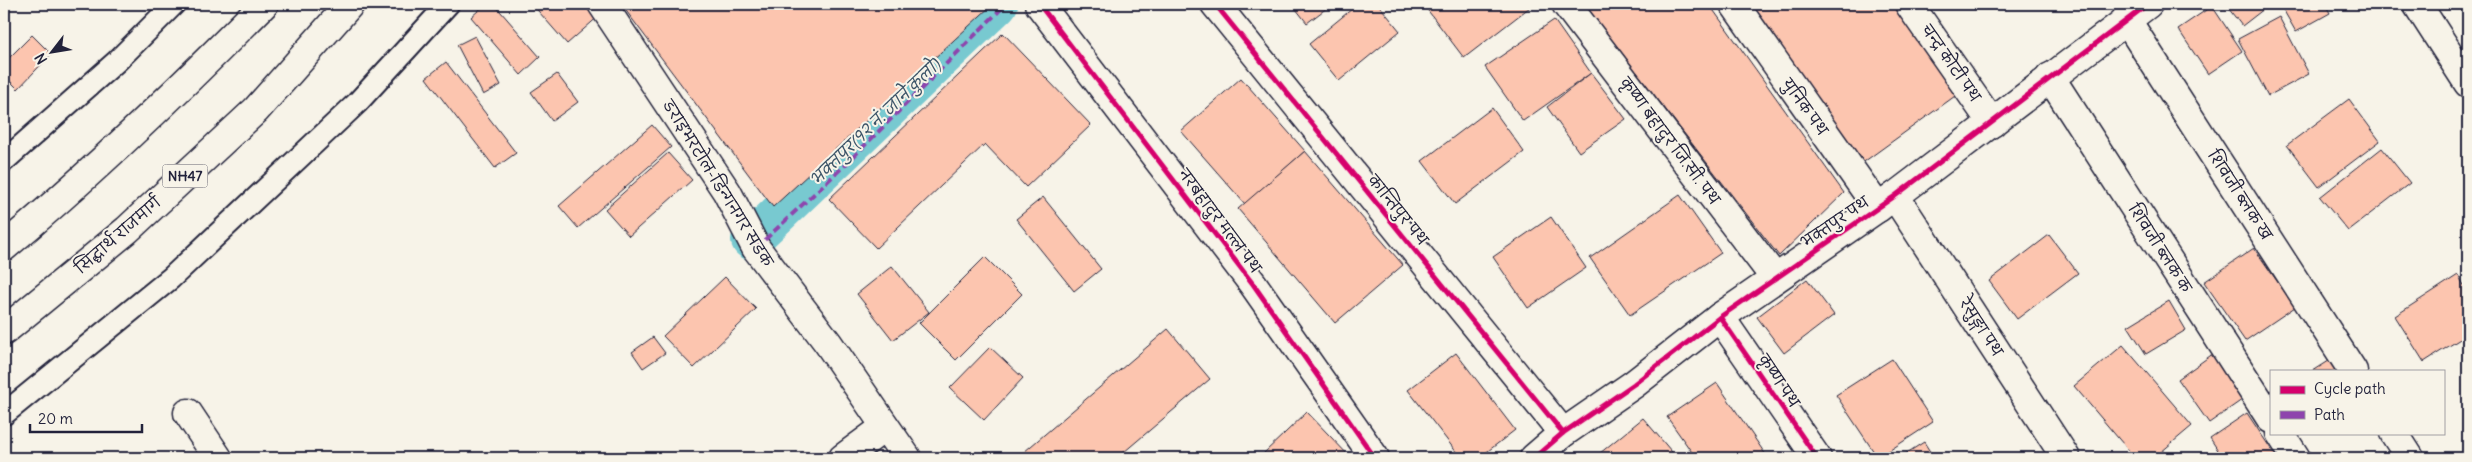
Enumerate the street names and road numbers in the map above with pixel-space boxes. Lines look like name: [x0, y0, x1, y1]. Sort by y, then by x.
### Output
street label: चन्द्र कोटी पथ: [1917, 19, 1987, 106]
street label: कृष्ण बहादुर जि.सी. पथ: [1613, 72, 1726, 211]
street label: युनिक पथ: [1775, 73, 1834, 142]
street label: डराइभरटोल-डिन्गनगर सडक: [658, 94, 780, 271]
street label: शिवजी ब्लक ख: [2203, 145, 2279, 245]
street label: नरबहादुर मल्ल पथ: [1172, 164, 1266, 279]
road number: NH47: [162, 165, 208, 188]
street label: कान्तिपुर पथ: [1361, 169, 1434, 252]
street label: सिद्धार्थ राजमार्ग: [69, 191, 165, 278]
street label: भक्तपुर पथ: [1797, 192, 1875, 255]
street label: शिवजी ब्लक क: [2124, 198, 2198, 297]
street label: रेसुङ्गा पथ: [1952, 290, 2011, 362]
street label: कृष्ण पथ: [1751, 350, 1804, 414]

